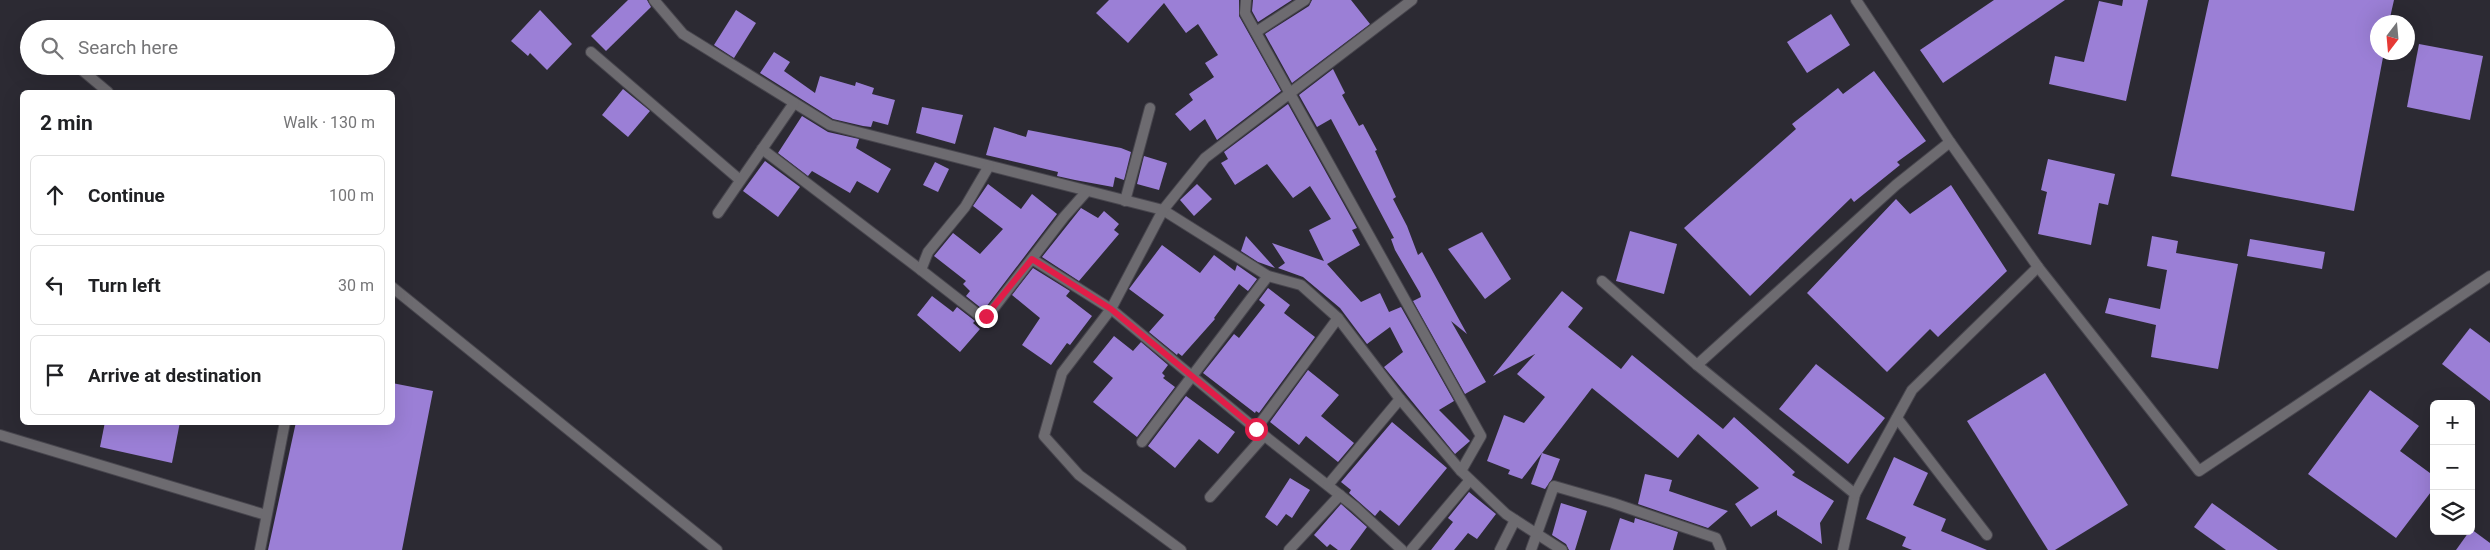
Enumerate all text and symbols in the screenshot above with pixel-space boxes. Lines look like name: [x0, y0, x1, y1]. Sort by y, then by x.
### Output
north arrow: [2370, 15, 2415, 60]
search box: [20, 20, 395, 75]
icon: search: [38, 34, 66, 62]
text: Search here: [78, 36, 178, 59]
text: 2 min: [40, 111, 93, 135]
text: Walk · 130 m: [283, 113, 375, 132]
icon: ahead: [41, 181, 69, 209]
text: Continue: [88, 184, 165, 207]
text: 100 m: [329, 186, 374, 205]
icon: left: [41, 271, 69, 299]
text: Turn left: [88, 274, 161, 297]
text: 30 m: [338, 276, 374, 295]
route end: [975, 305, 998, 328]
icon: arrive: [41, 361, 69, 389]
text: Arrive at destination: [88, 364, 261, 387]
map controls: [2430, 400, 2475, 535]
button: +: [2430, 400, 2475, 445]
route start: [1245, 418, 1268, 441]
button: −: [2430, 445, 2475, 490]
button: layers: [2430, 490, 2475, 535]

